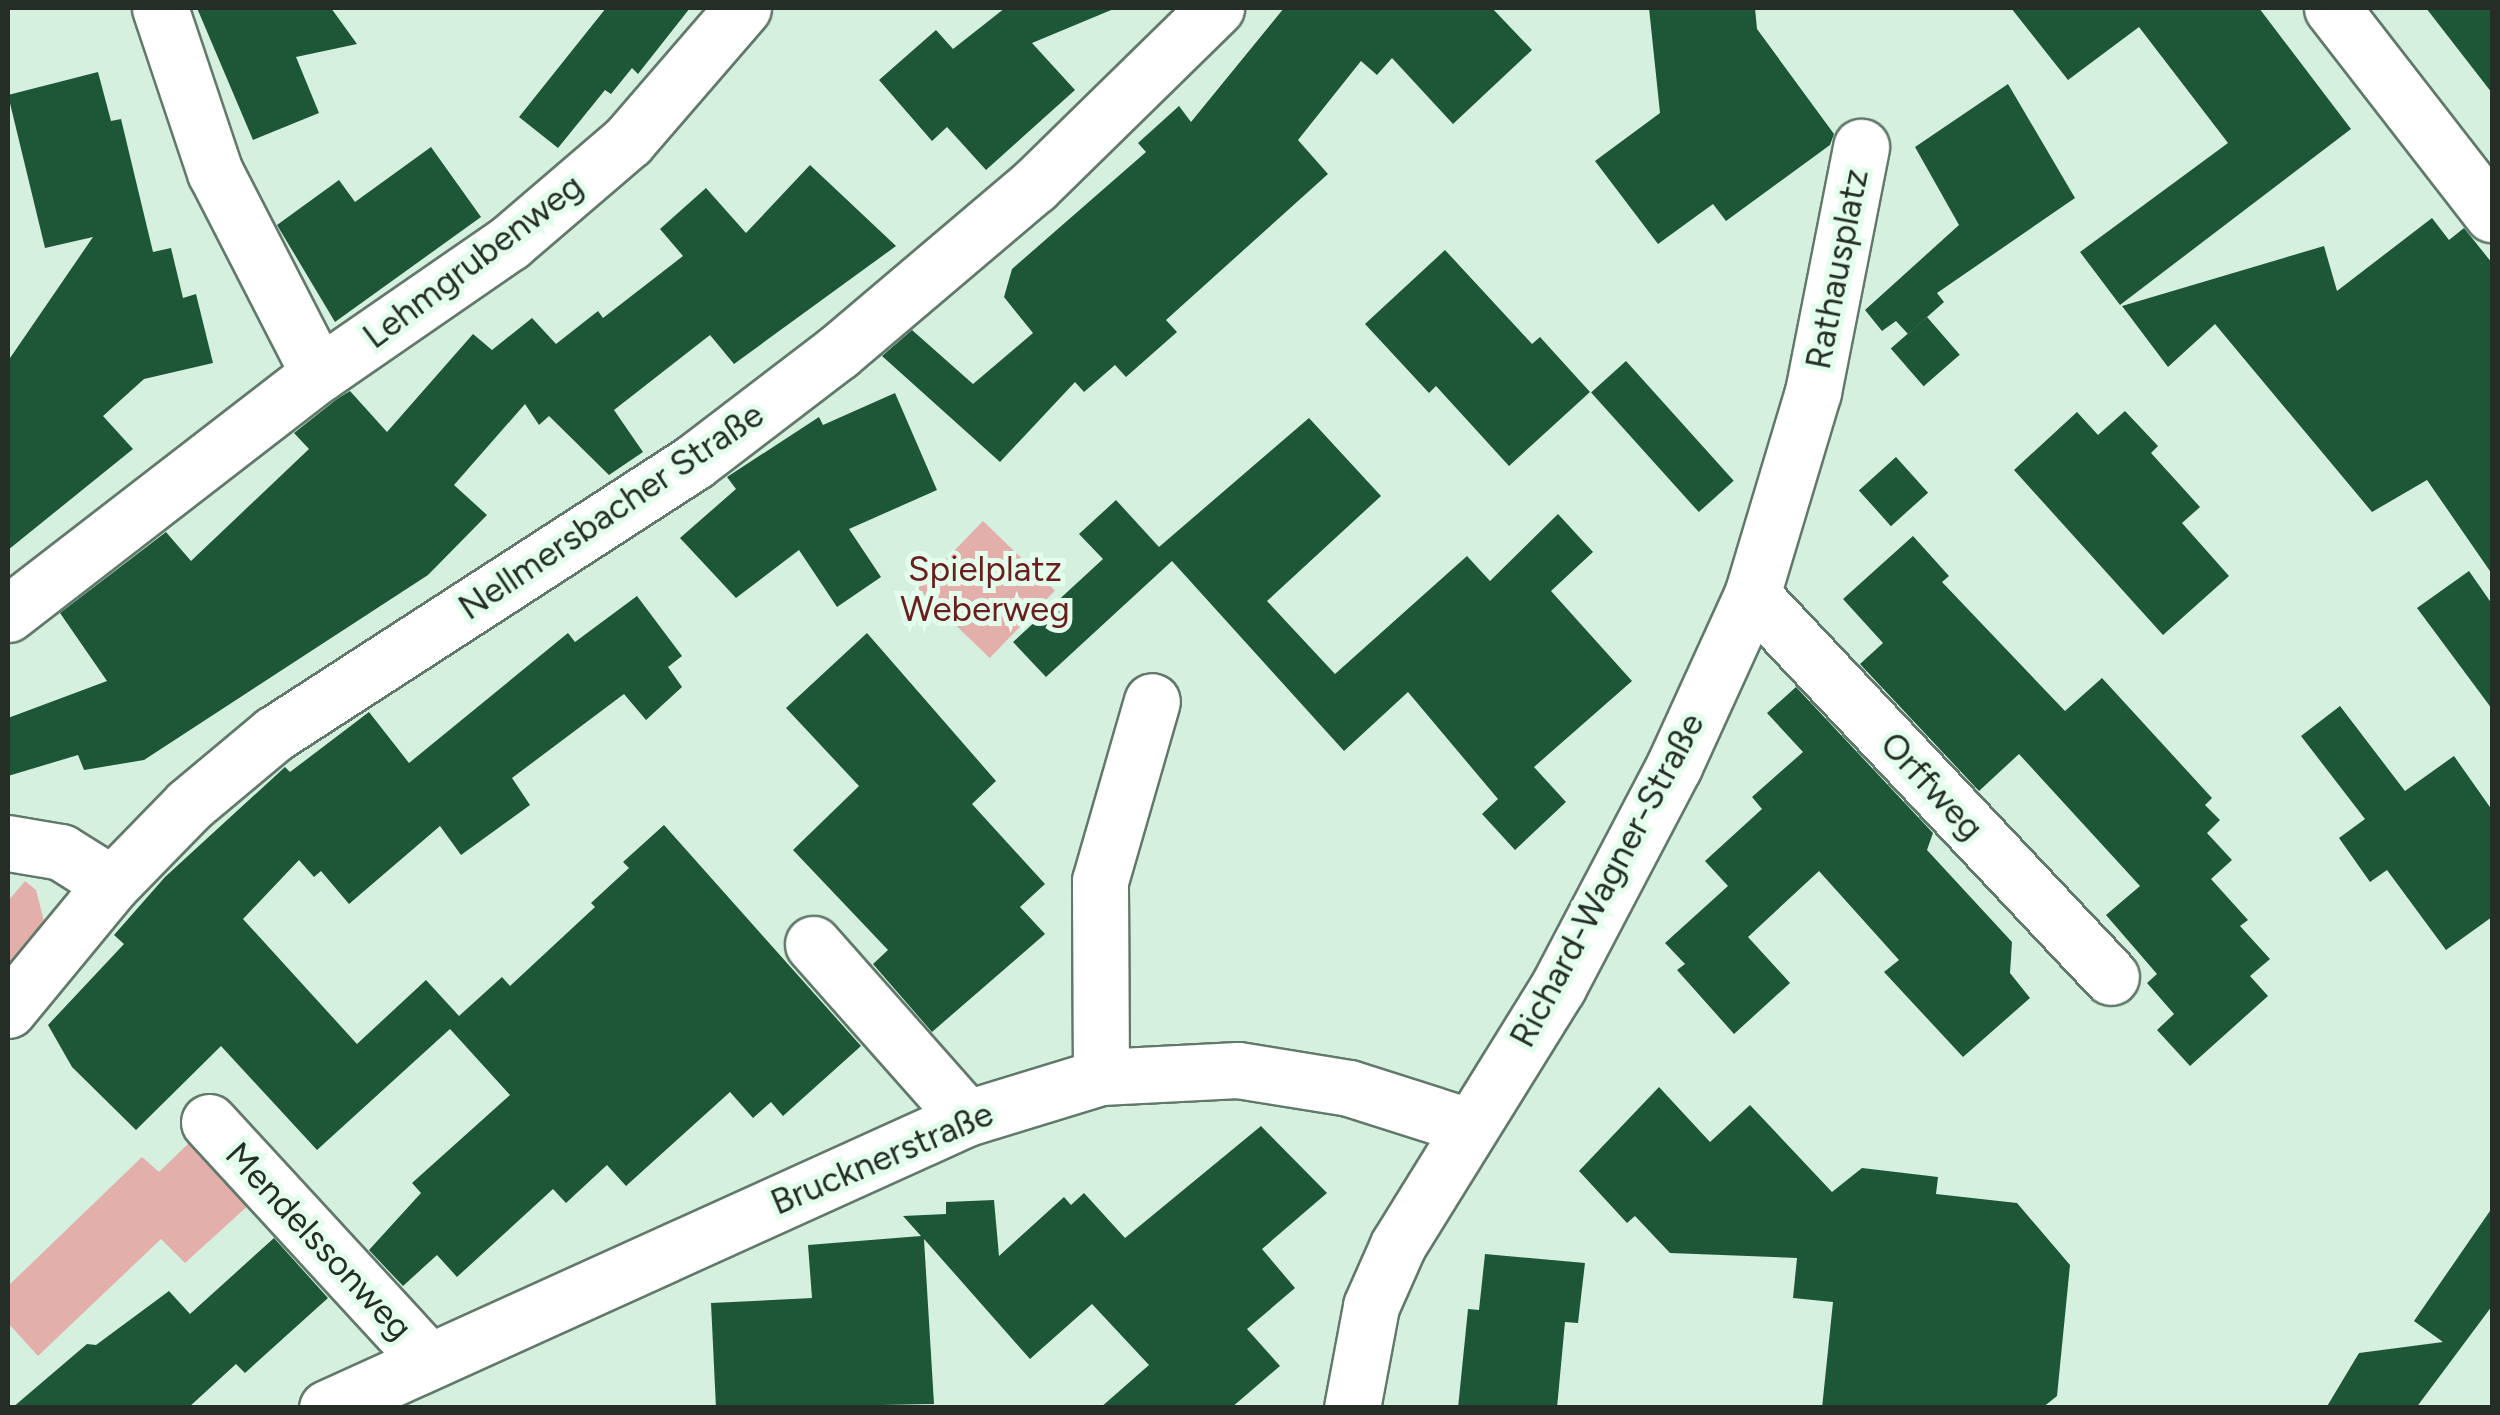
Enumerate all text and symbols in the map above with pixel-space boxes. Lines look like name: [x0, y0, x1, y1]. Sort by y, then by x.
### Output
street label: Lehmgrubenweg: [355, 165, 591, 357]
street label: Rathausplatz: [1797, 165, 1877, 373]
street label: Nellmersbacher Straße: [451, 393, 771, 629]
park label: Spielplatz Weberweg: [900, 548, 1070, 630]
street label: Richard-Wagner-Straße: [1501, 706, 1713, 1054]
street label: Orffweg: [1872, 724, 1992, 848]
street label: Brucknerstraße: [765, 1092, 999, 1224]
street label: Mendelssonweg: [217, 1134, 421, 1348]

